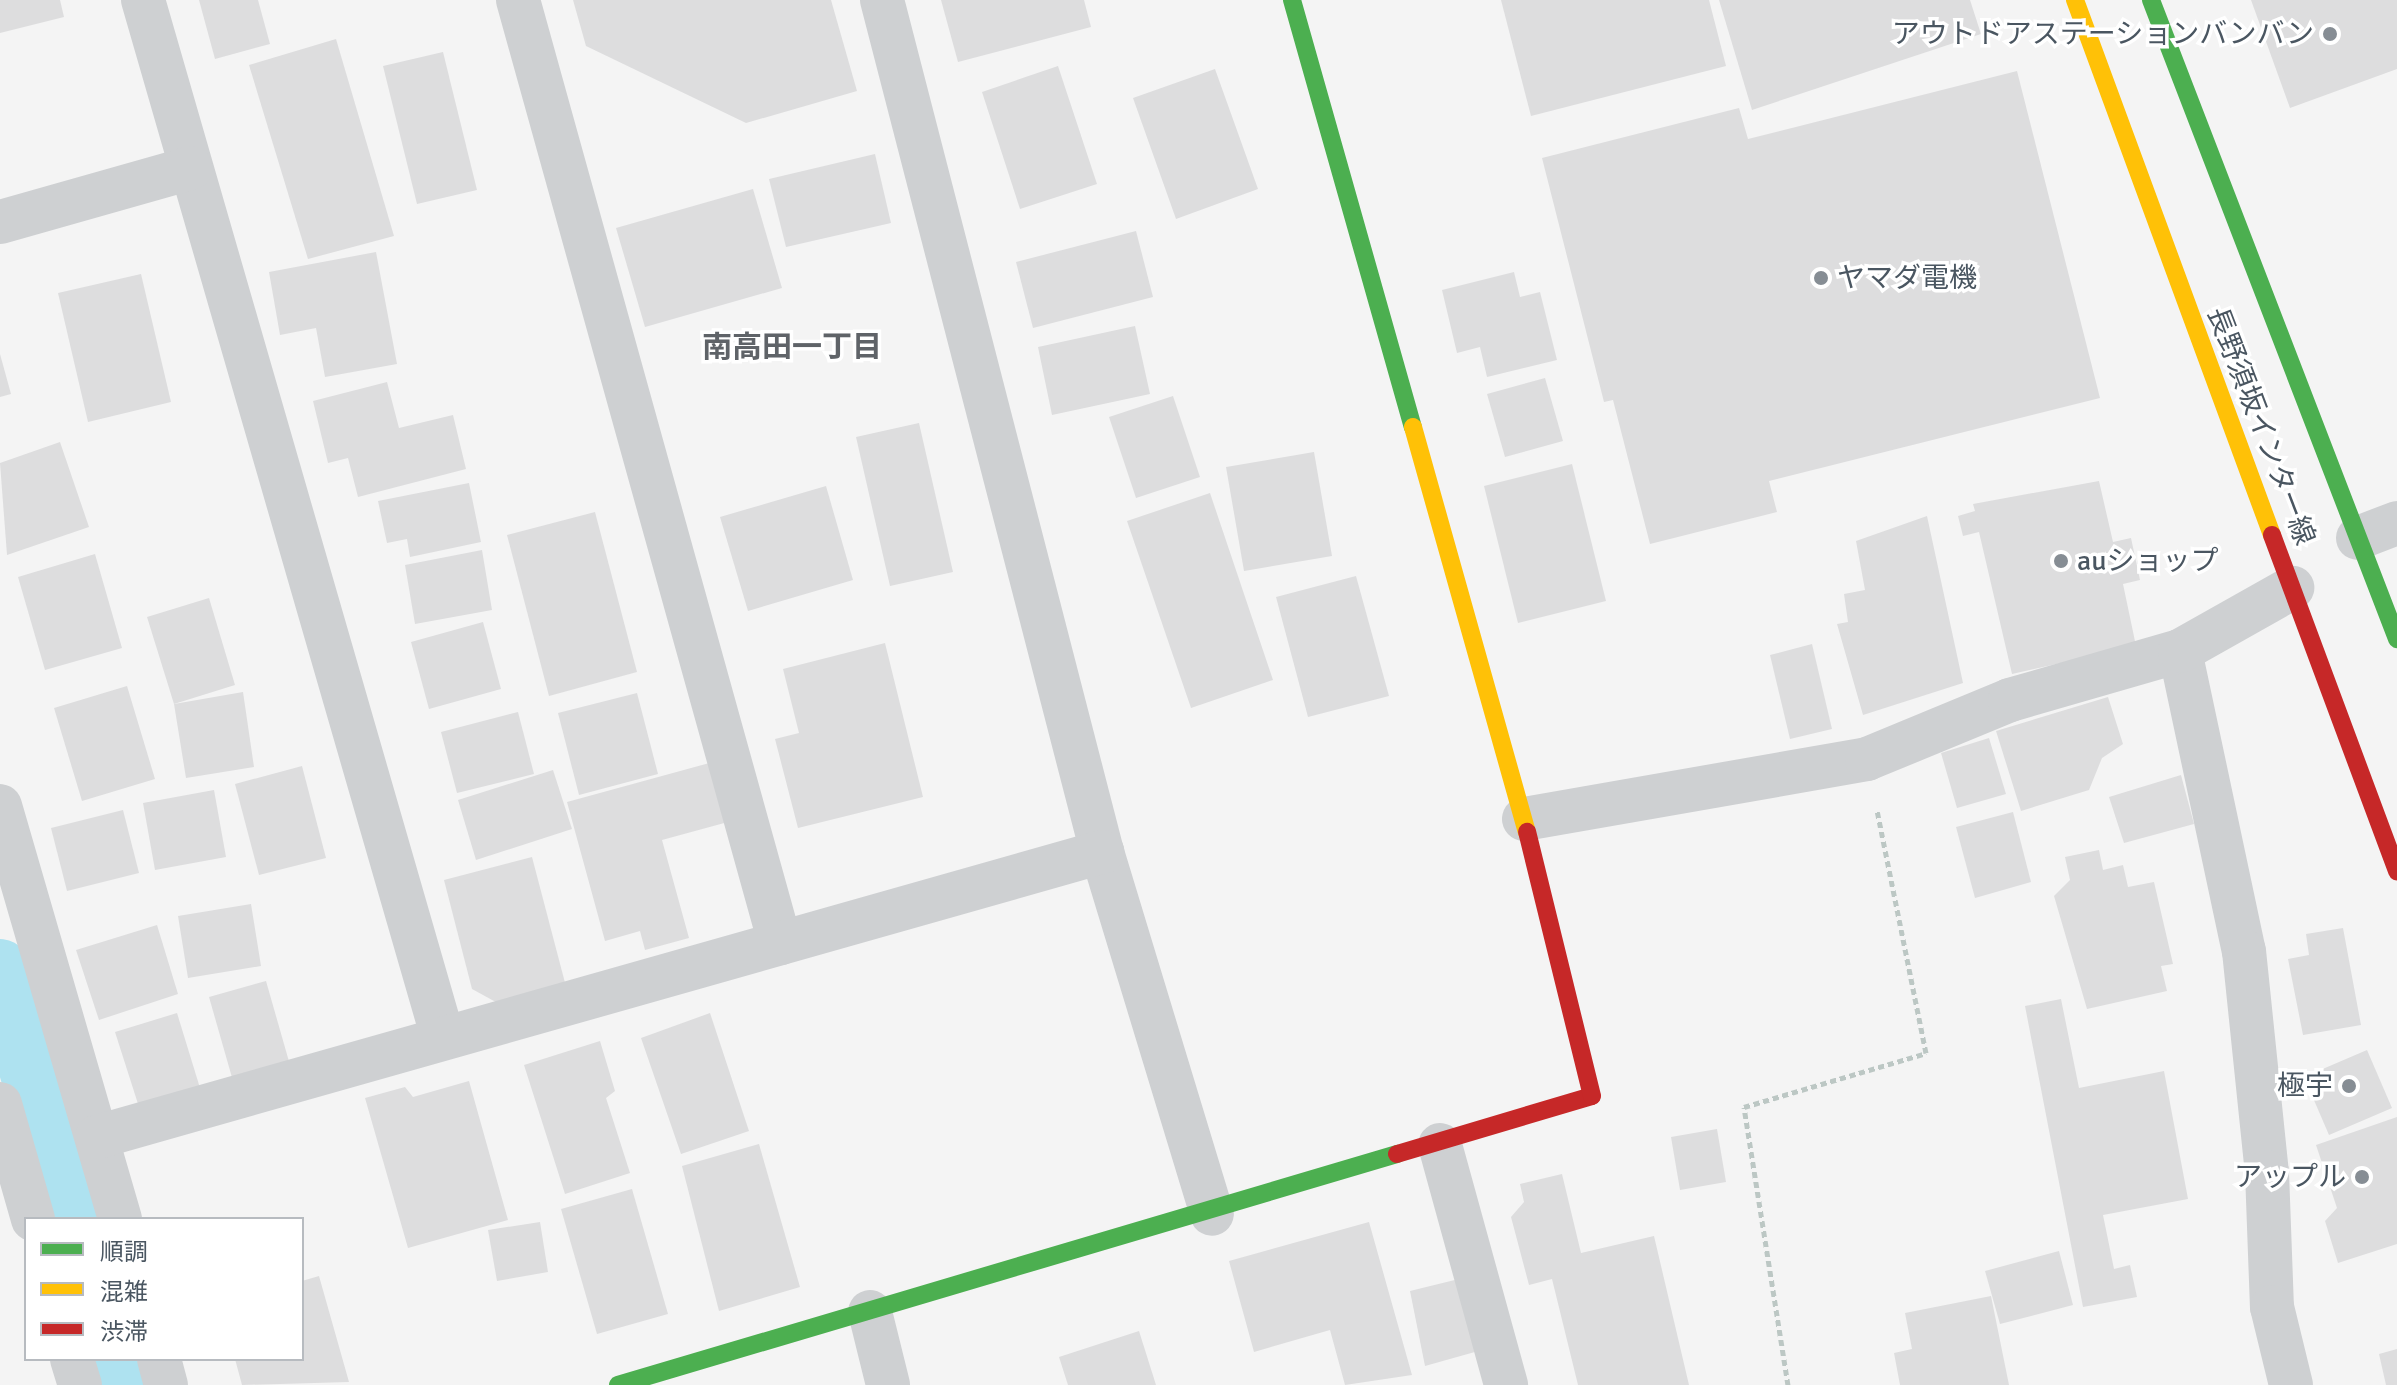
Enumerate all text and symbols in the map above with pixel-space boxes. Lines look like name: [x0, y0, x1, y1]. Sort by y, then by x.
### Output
place label: アウトドアステーションバンバン: [1894, 17, 2314, 51]
marker: アウトドアステーションバンバン: [2321, 25, 2339, 43]
place label: ヤマダ電機: [1837, 261, 1977, 295]
marker: ヤマダ電機: [1812, 269, 1830, 287]
street label: 長野須坂インター線: [2200, 302, 2322, 550]
district label: 南高田一丁目: [702, 330, 882, 366]
place label: auショップ: [2077, 544, 2219, 578]
marker: auショップ: [2052, 552, 2070, 570]
place label: 極宇: [2277, 1069, 2333, 1103]
marker: 極宇: [2340, 1077, 2358, 1095]
place label: アップル: [2234, 1160, 2346, 1194]
marker: アップル: [2353, 1168, 2371, 1186]
legend: [24, 1217, 304, 1361]
text: 順調: [100, 1237, 148, 1267]
text: 混雑: [100, 1277, 148, 1307]
text: 渋滞: [100, 1317, 148, 1347]

